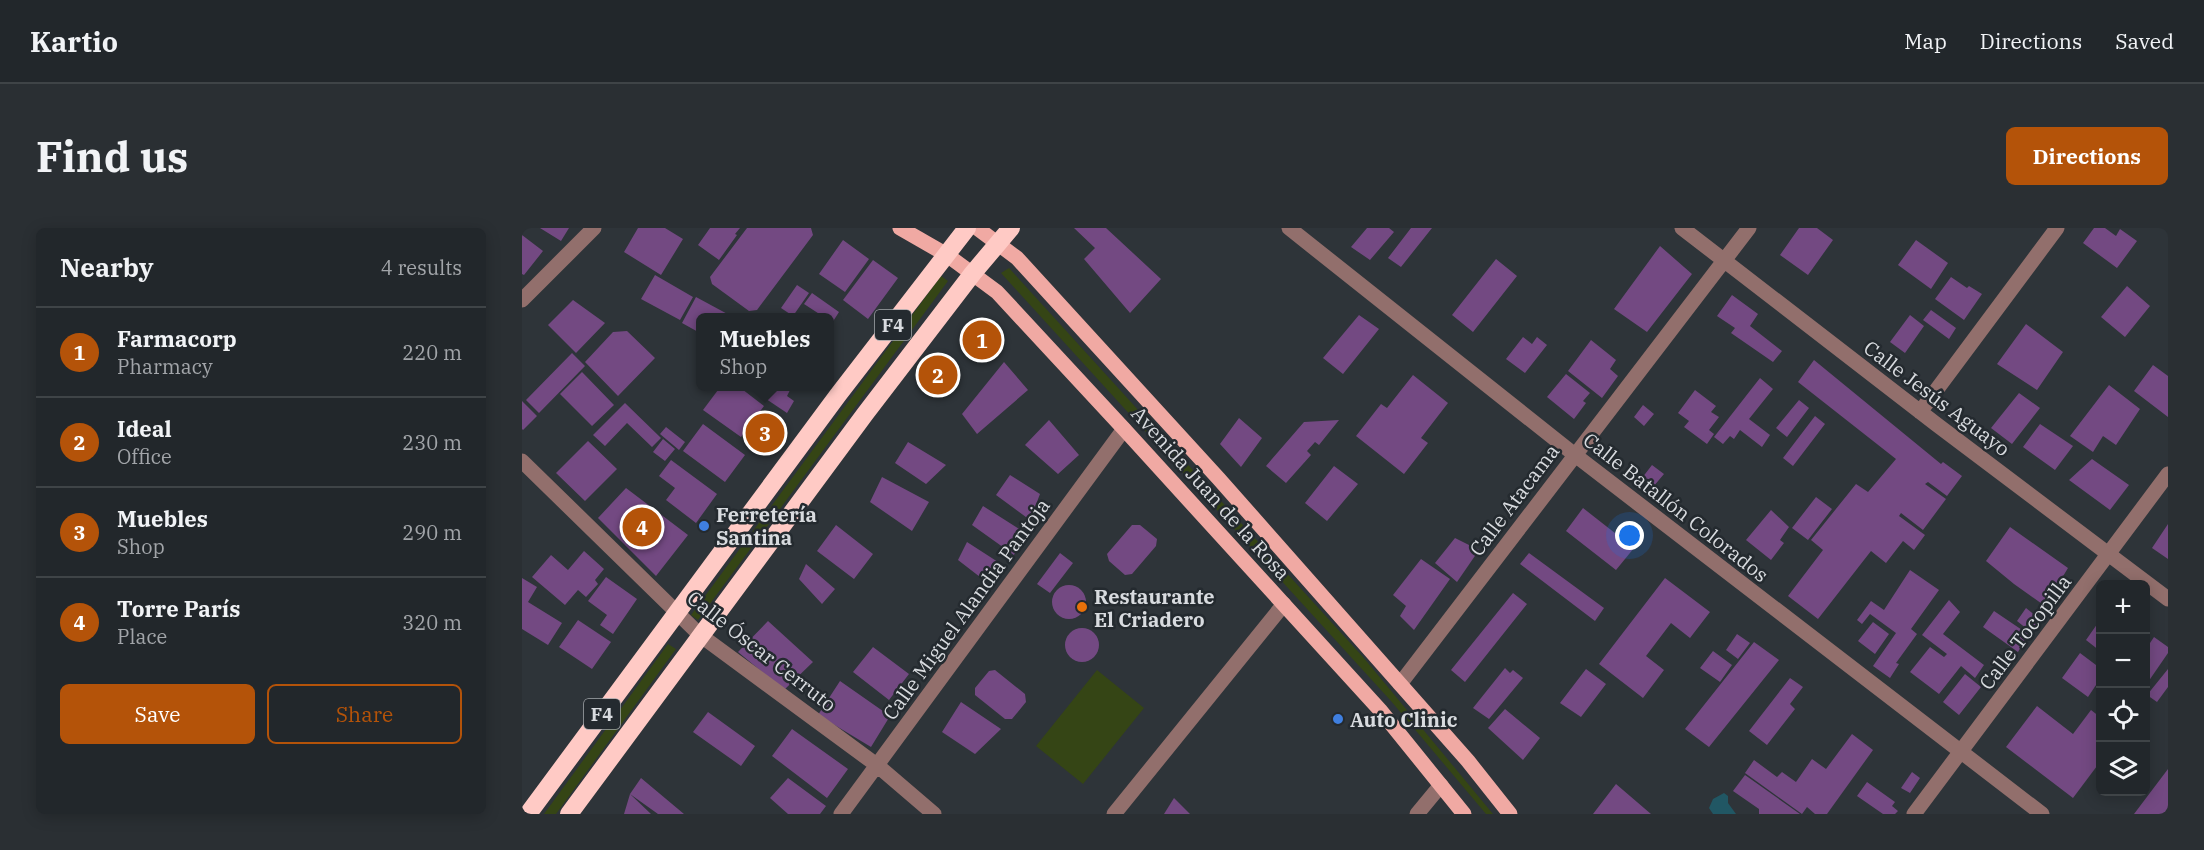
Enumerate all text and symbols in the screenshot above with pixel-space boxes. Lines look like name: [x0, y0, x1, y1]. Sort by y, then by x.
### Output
text: Kartio: [30, 23, 118, 60]
text: Map: [1904, 27, 1947, 55]
text: Directions: [1980, 27, 2082, 55]
text: Saved: [2115, 27, 2174, 55]
button: Directions: [2006, 127, 2168, 185]
text: Find us: [36, 129, 188, 184]
text: Nearby: [60, 250, 154, 284]
text: 4 results: [381, 254, 462, 281]
road number: F4: [875, 310, 911, 340]
popup: [696, 313, 834, 391]
pin: 1: [962, 318, 1002, 362]
text: Farmacorp: [117, 324, 237, 353]
text: Muebles: [720, 324, 810, 353]
street label: Calle Jesús Aguayo: [1858, 334, 2016, 462]
text: 1: [74, 339, 86, 366]
text: 220 m: [402, 339, 462, 366]
pin: 2: [918, 352, 958, 398]
text: Pharmacy: [117, 353, 213, 380]
text: Shop: [720, 353, 767, 380]
street label: Avenida Juan de la Rosa: [1126, 400, 1296, 586]
pin: 3: [746, 410, 784, 456]
text: Ideal: [117, 414, 172, 443]
street label: Calle Batallón Colorados: [1578, 426, 1774, 588]
text: 2: [74, 429, 86, 456]
text: 230 m: [402, 429, 462, 456]
street label: Calle Atacama: [1463, 438, 1565, 561]
text: Office: [117, 443, 172, 470]
street label: Calle Miguel Alandia Pantoja: [876, 493, 1056, 725]
place label: Ferretería Santina: [716, 501, 817, 551]
text: Muebles: [117, 504, 208, 533]
pin: 4: [622, 504, 662, 550]
text: 3: [74, 519, 86, 546]
text: 290 m: [402, 519, 462, 546]
marker: Ferretería Santina: [697, 519, 711, 533]
your location: [1615, 521, 1644, 550]
text: Shop: [117, 533, 165, 560]
street label: Calle Tocopilla: [1973, 569, 2077, 695]
map controls: [2096, 580, 2150, 796]
button: +: [2096, 580, 2150, 634]
place label: Restaurante El Criadero: [1094, 583, 1215, 633]
street label: Calle Óscar Cerruto: [682, 584, 842, 718]
text: Torre París: [117, 594, 240, 623]
marker: Restaurante El Criadero: [1075, 600, 1089, 614]
text: 4: [74, 609, 86, 636]
text: 320 m: [402, 609, 462, 636]
text: Place: [117, 623, 167, 650]
button: −: [2096, 634, 2150, 688]
button: Save: [60, 684, 255, 744]
button: Share: [267, 684, 462, 744]
button: locate: [2096, 688, 2150, 742]
road number: F4: [584, 699, 620, 729]
place label: Auto Clinic: [1350, 706, 1458, 733]
marker: Auto Clinic: [1331, 712, 1345, 726]
button: layers: [2096, 742, 2150, 796]

